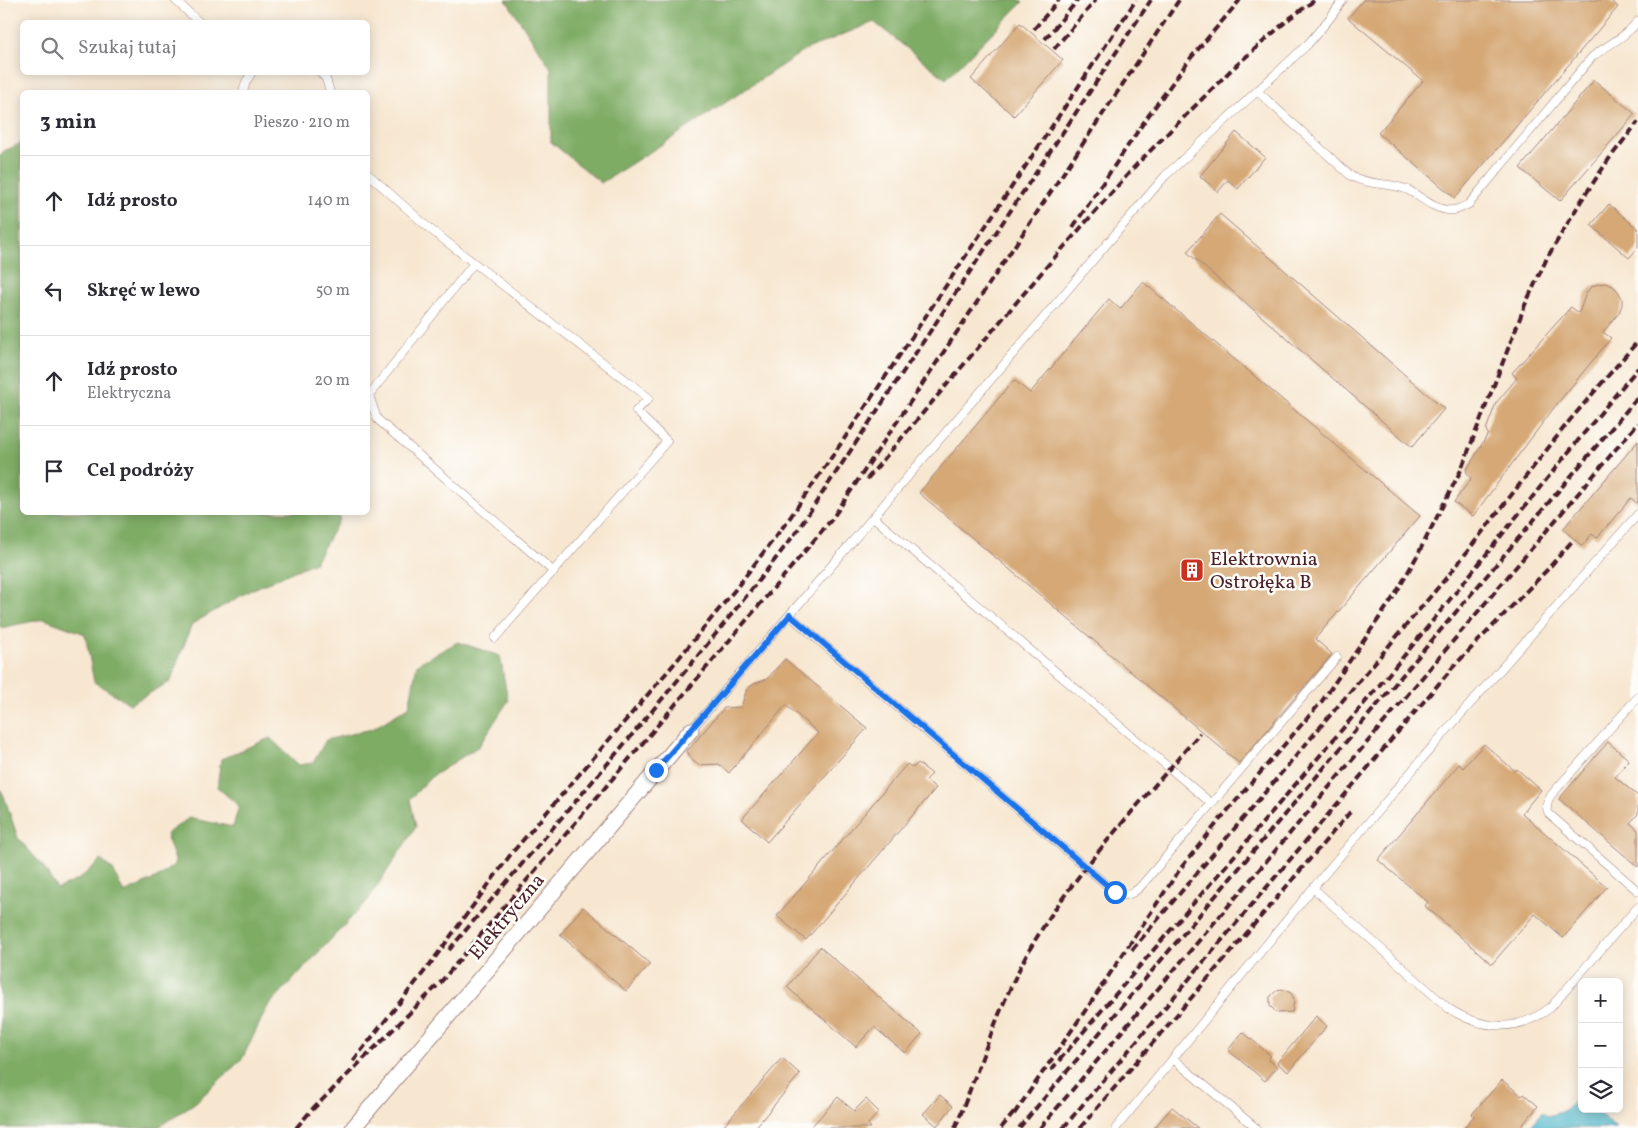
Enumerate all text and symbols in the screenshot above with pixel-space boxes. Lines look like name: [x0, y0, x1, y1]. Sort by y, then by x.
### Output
search box: [20, 20, 370, 75]
icon: search: [38, 34, 66, 62]
text: Szukaj tutaj: [78, 35, 177, 61]
text: 3 min: [40, 108, 96, 137]
text: Pieszo · 210 m: [254, 112, 350, 134]
icon: ahead: [40, 187, 68, 215]
text: Idź prosto: [87, 188, 178, 214]
text: 140 m: [308, 190, 350, 212]
icon: left: [40, 277, 68, 305]
text: Skręć w lewo: [87, 278, 200, 304]
text: 50 m: [316, 280, 350, 302]
text: Idź prosto: [87, 357, 178, 383]
icon: ahead: [40, 367, 68, 395]
text: 20 m: [315, 370, 350, 392]
text: Elektryczna: [87, 383, 171, 405]
icon: arrive: [40, 457, 68, 485]
text: Cel podróży: [87, 458, 194, 484]
place label: Elektrownia Ostrołęka B: [1210, 546, 1318, 597]
building icon: Elektrownia Ostrołęka B: [1179, 557, 1205, 583]
route end: [645, 759, 668, 782]
street label: Elektryczna: [463, 868, 552, 967]
route start: [1104, 881, 1127, 904]
map controls: [1578, 978, 1623, 1113]
button: +: [1578, 978, 1623, 1023]
button: −: [1578, 1023, 1623, 1068]
button: layers: [1578, 1068, 1623, 1113]

